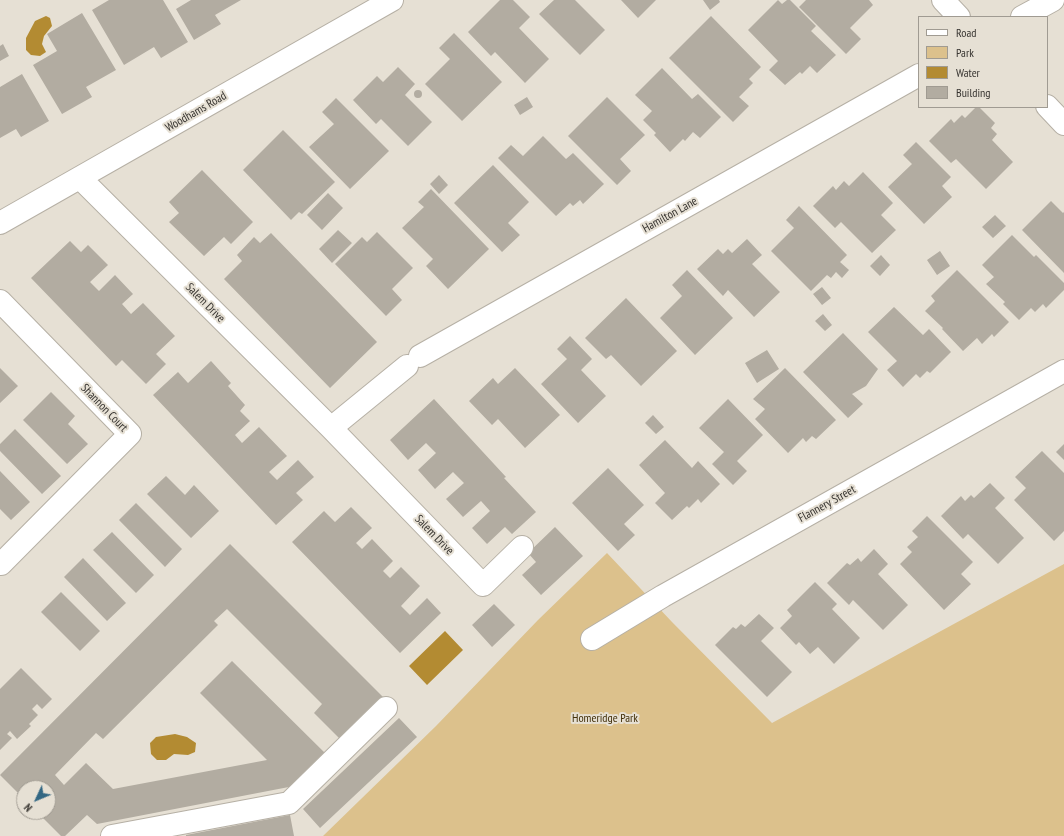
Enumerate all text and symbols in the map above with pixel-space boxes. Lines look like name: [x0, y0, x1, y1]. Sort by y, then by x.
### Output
legend: [918, 16, 1048, 108]
text: Road: [956, 25, 976, 40]
text: Park: [956, 45, 974, 60]
text: Water: [956, 65, 980, 80]
text: Building: [956, 85, 991, 100]
street label: Woodhams Road: [163, 89, 229, 135]
street label: Hamilton Lane: [640, 194, 700, 236]
street label: Salem Drive: [182, 280, 228, 326]
street label: Shannon Court: [78, 381, 130, 435]
street label: Flannery Street: [796, 482, 858, 526]
street label: Salem Drive: [412, 512, 456, 558]
park label: Homeridge Park: [572, 712, 638, 726]
north arrow: [16, 780, 56, 820]
text: N: [21, 801, 35, 815]

